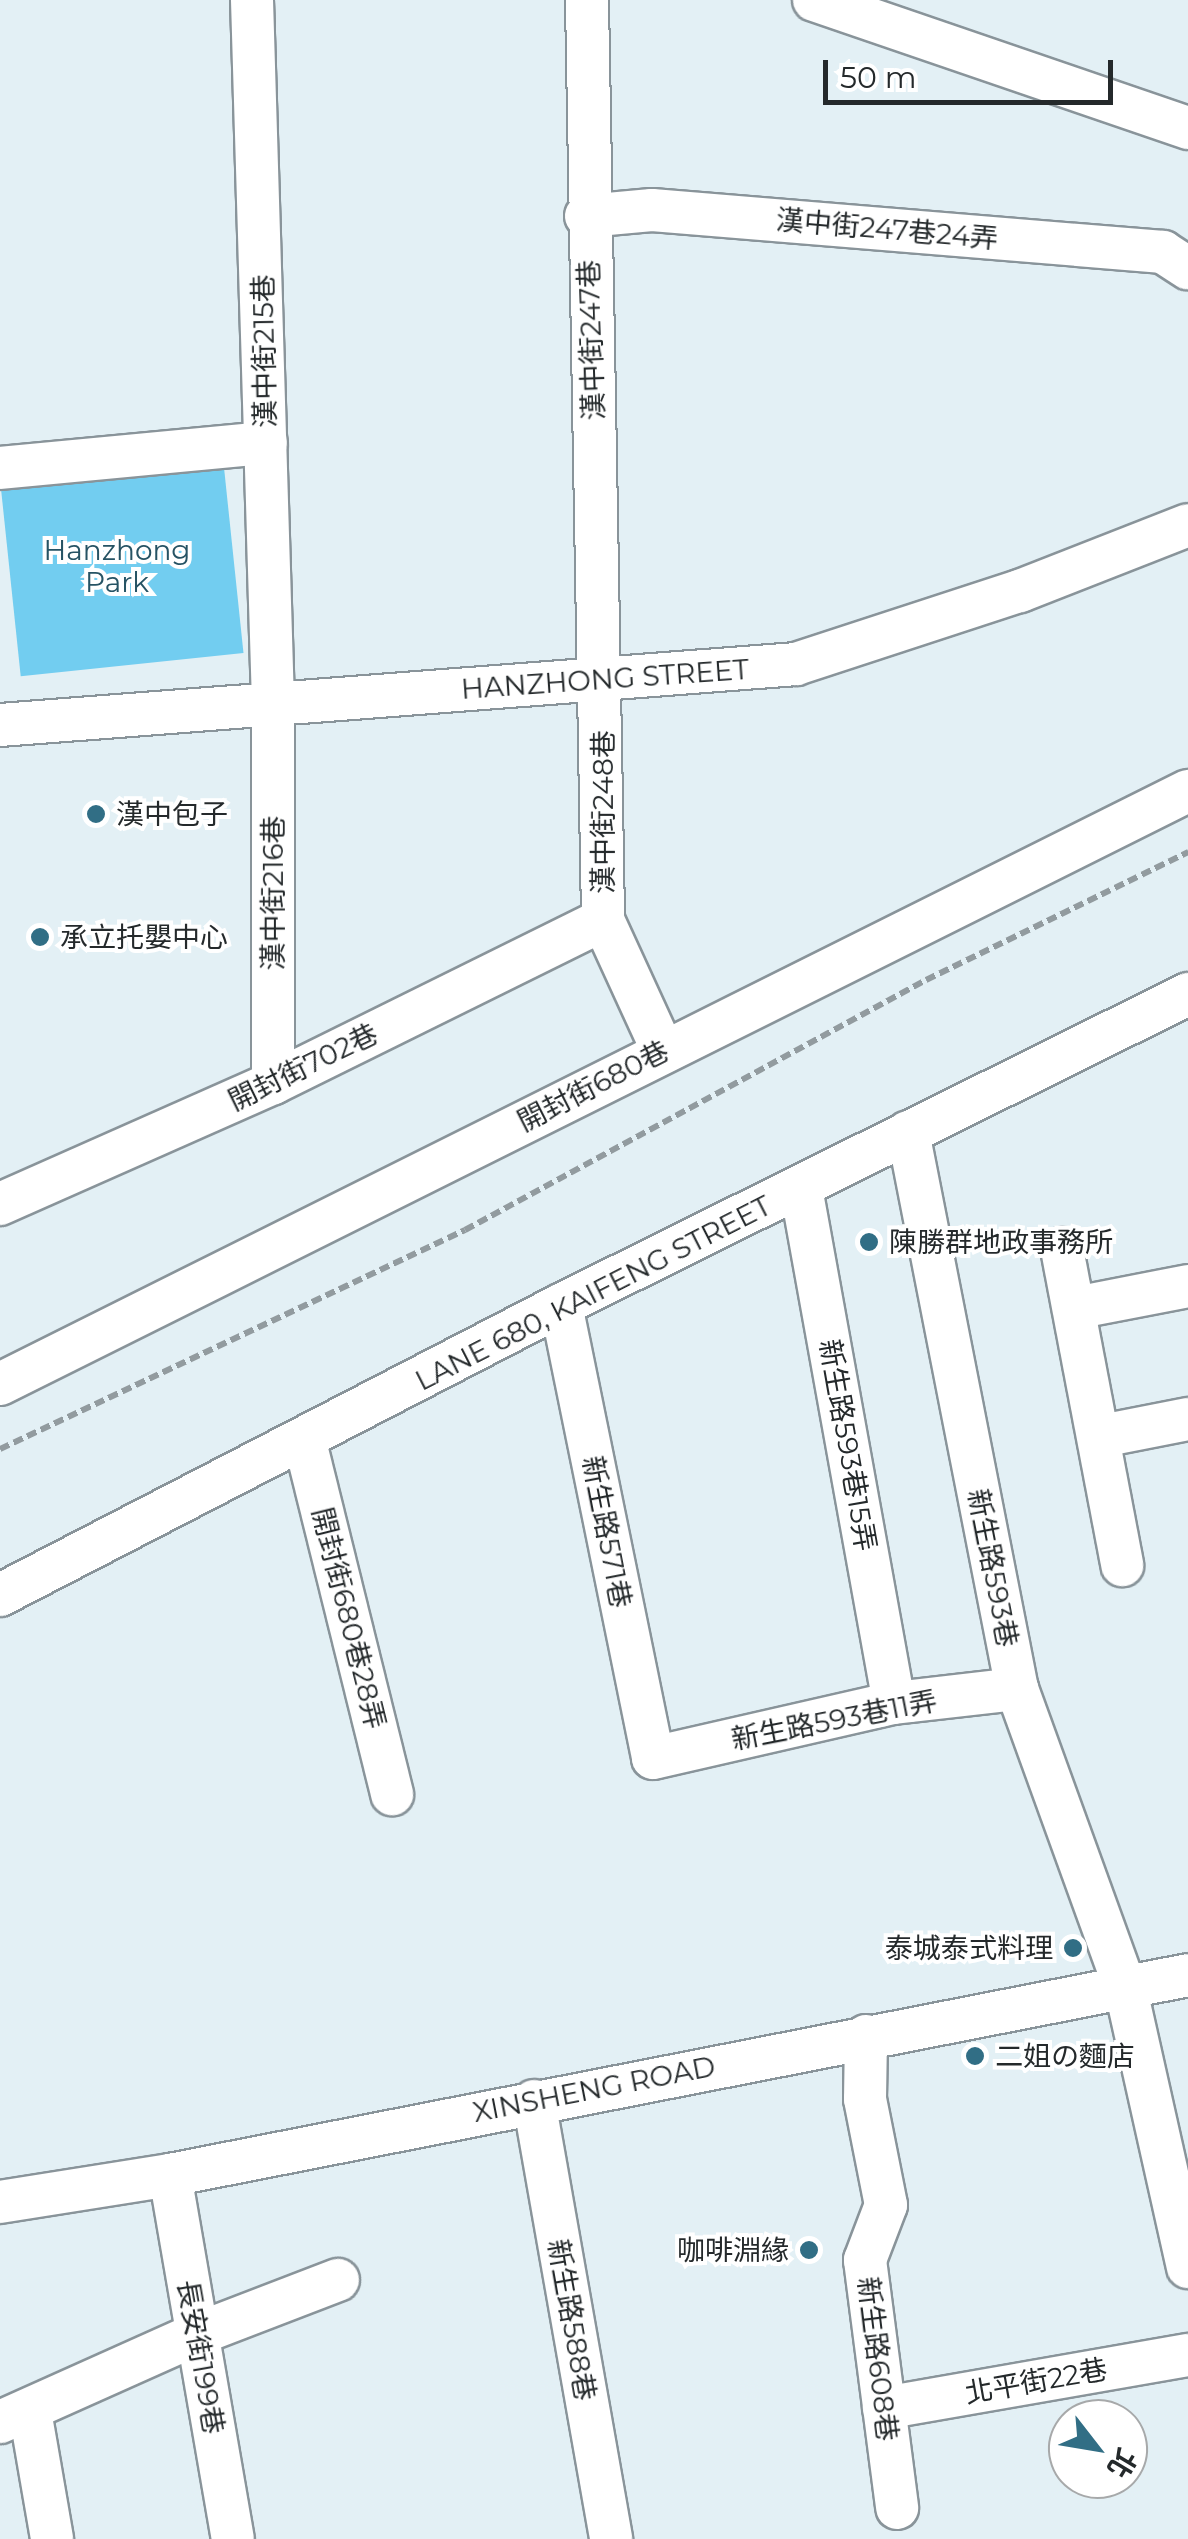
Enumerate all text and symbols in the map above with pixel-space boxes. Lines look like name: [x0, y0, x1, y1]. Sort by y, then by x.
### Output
scale bar: [828, 40, 1118, 102]
text: 50 m: [840, 59, 917, 96]
street label: 漢中街247巷24弄: [775, 203, 999, 255]
street label: 漢中街247巷: [571, 259, 611, 421]
street label: 漢中街215巷: [246, 274, 282, 428]
park label: Hanzhong Park: [43, 533, 191, 599]
street label: HANZHONG STREET: [460, 652, 750, 706]
street label: 漢中街248巷: [586, 730, 620, 894]
place label: 漢中包子: [116, 797, 228, 831]
marker: 漢中包子: [85, 803, 107, 825]
street label: 漢中街216巷: [256, 815, 290, 971]
place label: 承立托嬰中心: [60, 920, 228, 954]
marker: 承立托嬰中心: [29, 926, 51, 948]
street label: 開封街702巷: [223, 1016, 383, 1118]
street label: 開封街680巷: [512, 1033, 674, 1139]
street label: LANE 680, KAIFENG STREET: [410, 1188, 776, 1398]
place label: 陳勝群地政事務所: [889, 1225, 1113, 1259]
marker: 陳勝群地政事務所: [858, 1231, 880, 1253]
street label: 新生路593巷15弄: [813, 1337, 883, 1553]
street label: 新生路571巷: [576, 1453, 638, 1611]
street label: 新生路593巷: [961, 1486, 1025, 1650]
street label: 開封街680巷28弄: [305, 1504, 393, 1732]
street label: 新生路593巷11弄: [728, 1684, 940, 1756]
place label: 泰城泰式料理: [885, 1931, 1053, 1965]
marker: 泰城泰式料理: [1062, 1937, 1084, 1959]
place label: 二姐の麵店: [995, 2039, 1135, 2073]
marker: 二姐の麵店: [964, 2045, 986, 2067]
street label: XINSHENG ROAD: [470, 2049, 718, 2129]
place label: 咖啡淵緣: [677, 2233, 789, 2267]
street label: 新生路588巷: [541, 2237, 603, 2403]
marker: 咖啡淵緣: [798, 2239, 820, 2261]
street label: 新生路608巷: [851, 2275, 905, 2443]
street label: 長安街199巷: [171, 2277, 231, 2437]
street label: 北平街22巷: [962, 2352, 1110, 2410]
north arrow: [1048, 2399, 1148, 2499]
text: 北: [1100, 2443, 1144, 2484]

